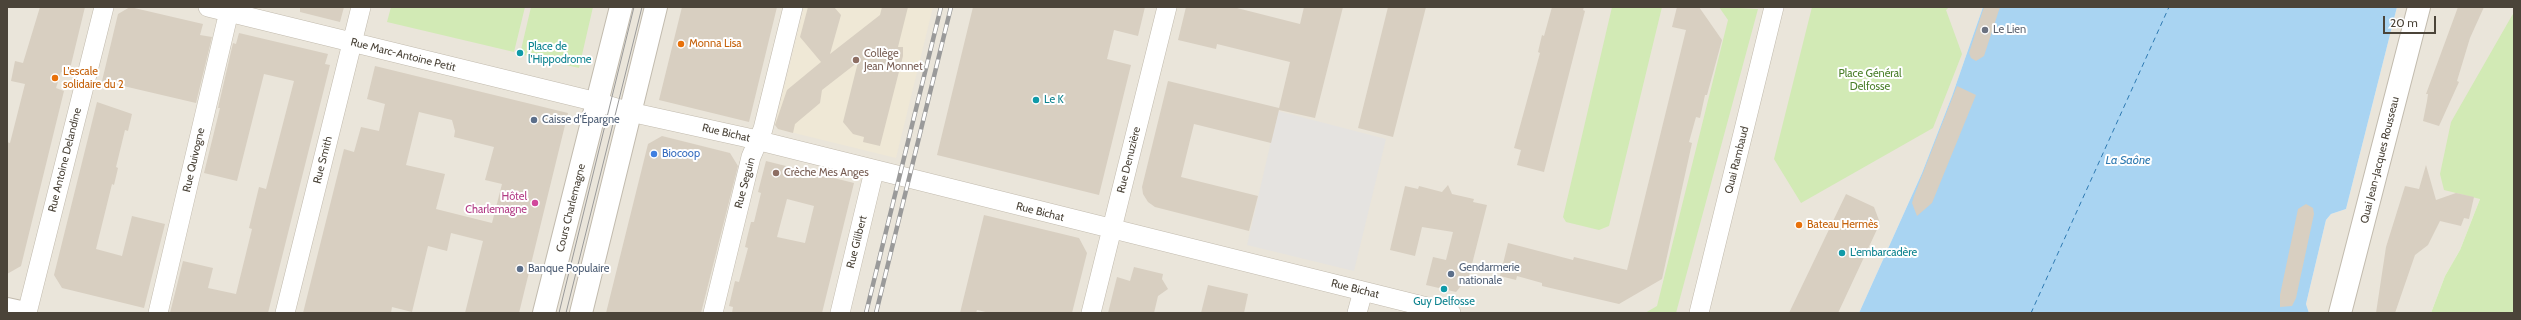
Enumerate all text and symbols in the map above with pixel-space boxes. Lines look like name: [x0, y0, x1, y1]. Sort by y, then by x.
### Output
scale bar: [2385, 8, 2438, 34]
text: 20 m: [2390, 15, 2418, 30]
place label: Le Lien: [1993, 23, 2026, 37]
marker: Le Lien: [1980, 25, 1990, 35]
street label: Rue Marc-Antoine Petit: [349, 36, 457, 74]
place label: Monna Lisa: [689, 37, 742, 51]
marker: Monna Lisa: [676, 39, 686, 49]
place label: Place de l'Hippodrome: [528, 40, 591, 66]
place label: Collège Jean Monnet: [864, 47, 923, 73]
marker: Place de l'Hippodrome: [515, 48, 525, 58]
marker: Collège Jean Monnet: [851, 55, 861, 65]
place label: L'escale solidaire du 2: [63, 65, 124, 91]
park label: Place Général Delfosse: [1838, 67, 1902, 93]
marker: L'escale solidaire du 2: [50, 73, 60, 83]
place label: Le K: [1044, 93, 1064, 107]
marker: Le K: [1031, 95, 1041, 105]
street label: Quai Jean-Jacques Rousseau: [2358, 95, 2402, 225]
street label: Rue Antoine Delandine: [46, 106, 84, 214]
place label: Caisse d'Épargne: [542, 113, 620, 127]
marker: Caisse d'Épargne: [529, 115, 539, 125]
street label: Rue Bichat: [701, 121, 751, 145]
street label: Rue Denuzière: [1114, 125, 1144, 195]
street label: Quai Rambaud: [1722, 125, 1752, 195]
street label: Rue Quivogne: [180, 127, 208, 193]
street label: Rue Smith: [311, 135, 335, 185]
place label: Biocoop: [662, 147, 700, 161]
marker: Biocoop: [649, 149, 659, 159]
water label: La Saône: [2105, 153, 2151, 167]
street label: Rue Seguin: [732, 156, 758, 210]
street label: Cours Charlemagne: [554, 162, 588, 254]
place label: Crèche Mes Anges: [784, 166, 869, 180]
marker: Crèche Mes Anges: [771, 168, 781, 178]
place label: Hôtel Charlemagne: [465, 190, 527, 216]
marker: Hôtel Charlemagne: [530, 198, 540, 208]
street label: Rue Bichat: [1015, 200, 1065, 224]
street label: Rue Gilibert: [844, 214, 870, 270]
place label: Bateau Hermès: [1807, 218, 1878, 232]
marker: Bateau Hermès: [1794, 220, 1804, 230]
place label: L'embarcadère: [1850, 246, 1917, 260]
marker: L'embarcadère: [1837, 248, 1847, 258]
place label: Gendarmerie nationale: [1459, 261, 1520, 287]
place label: Banque Populaire: [528, 262, 609, 276]
marker: Banque Populaire: [515, 264, 525, 274]
marker: Gendarmerie nationale: [1446, 269, 1456, 279]
street label: Rue Bichat: [1330, 277, 1380, 301]
marker: Guy Delfosse: [1439, 284, 1449, 294]
place label: Guy Delfosse: [1413, 295, 1475, 309]

